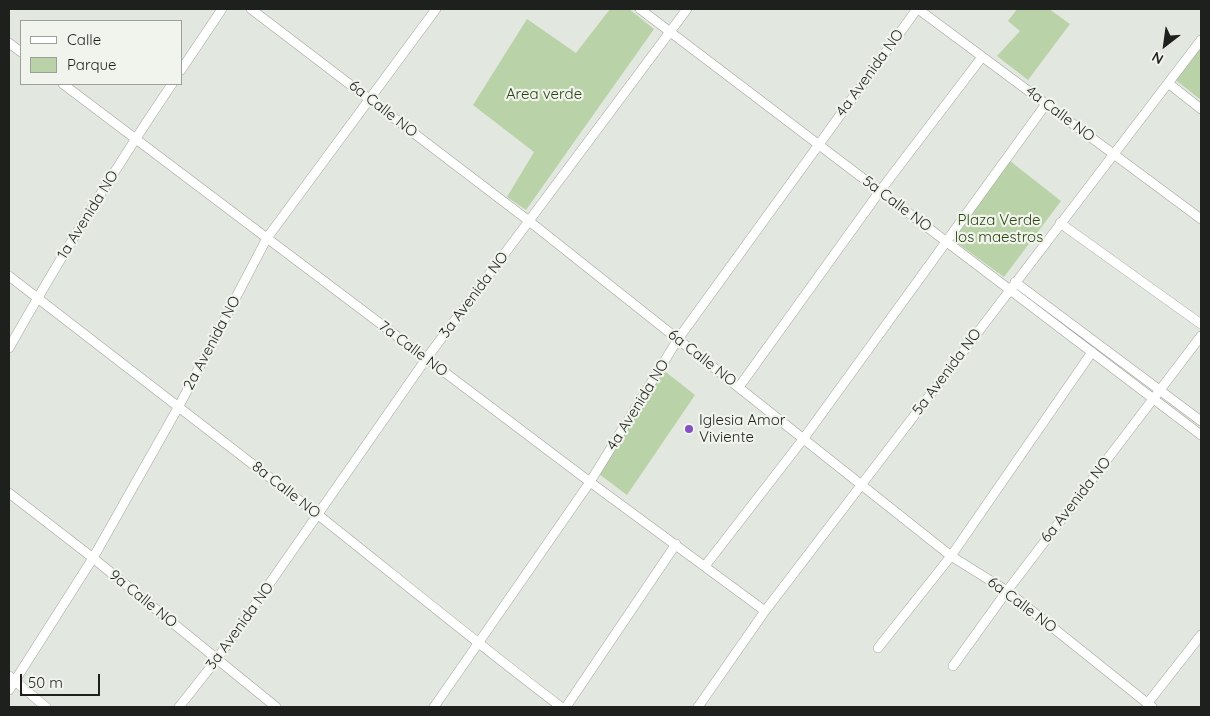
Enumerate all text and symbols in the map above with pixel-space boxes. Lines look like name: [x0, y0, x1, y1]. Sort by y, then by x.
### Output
legend: [20, 20, 182, 85]
north arrow: [1140, 20, 1190, 70]
street label: 4a Avenida NO: [832, 26, 908, 120]
text: Calle: [67, 30, 101, 49]
text: N: [1149, 48, 1166, 68]
text: Parque: [67, 55, 117, 74]
street label: 6a Calle NO: [345, 77, 421, 141]
street label: 4a Calle NO: [1022, 82, 1098, 146]
park label: Area verde: [506, 85, 582, 103]
street label: 1a Avenida NO: [54, 167, 122, 263]
street label: 5a Calle NO: [859, 172, 935, 236]
park label: Plaza Verde los maestros: [955, 211, 1043, 246]
street label: 3a Avenida NO: [436, 248, 512, 342]
street label: 2a Avenida NO: [180, 293, 244, 393]
street label: 7a Calle NO: [375, 317, 451, 381]
street label: 5a Avenida NO: [909, 325, 985, 419]
street label: 6a Calle NO: [664, 326, 740, 390]
street label: 4a Avenida NO: [603, 356, 673, 454]
place label: Iglesia Amor Viviente: [699, 411, 786, 446]
marker: Iglesia Amor Viviente: [683, 423, 695, 435]
street label: 6a Avenida NO: [1037, 454, 1115, 546]
street label: 8a Calle NO: [248, 458, 324, 522]
street label: 9a Calle NO: [105, 566, 181, 632]
street label: 6a Calle NO: [984, 573, 1060, 637]
street label: 3a Avenida NO: [202, 579, 278, 673]
scale bar: [22, 664, 102, 696]
text: 50 m: [28, 673, 63, 692]

